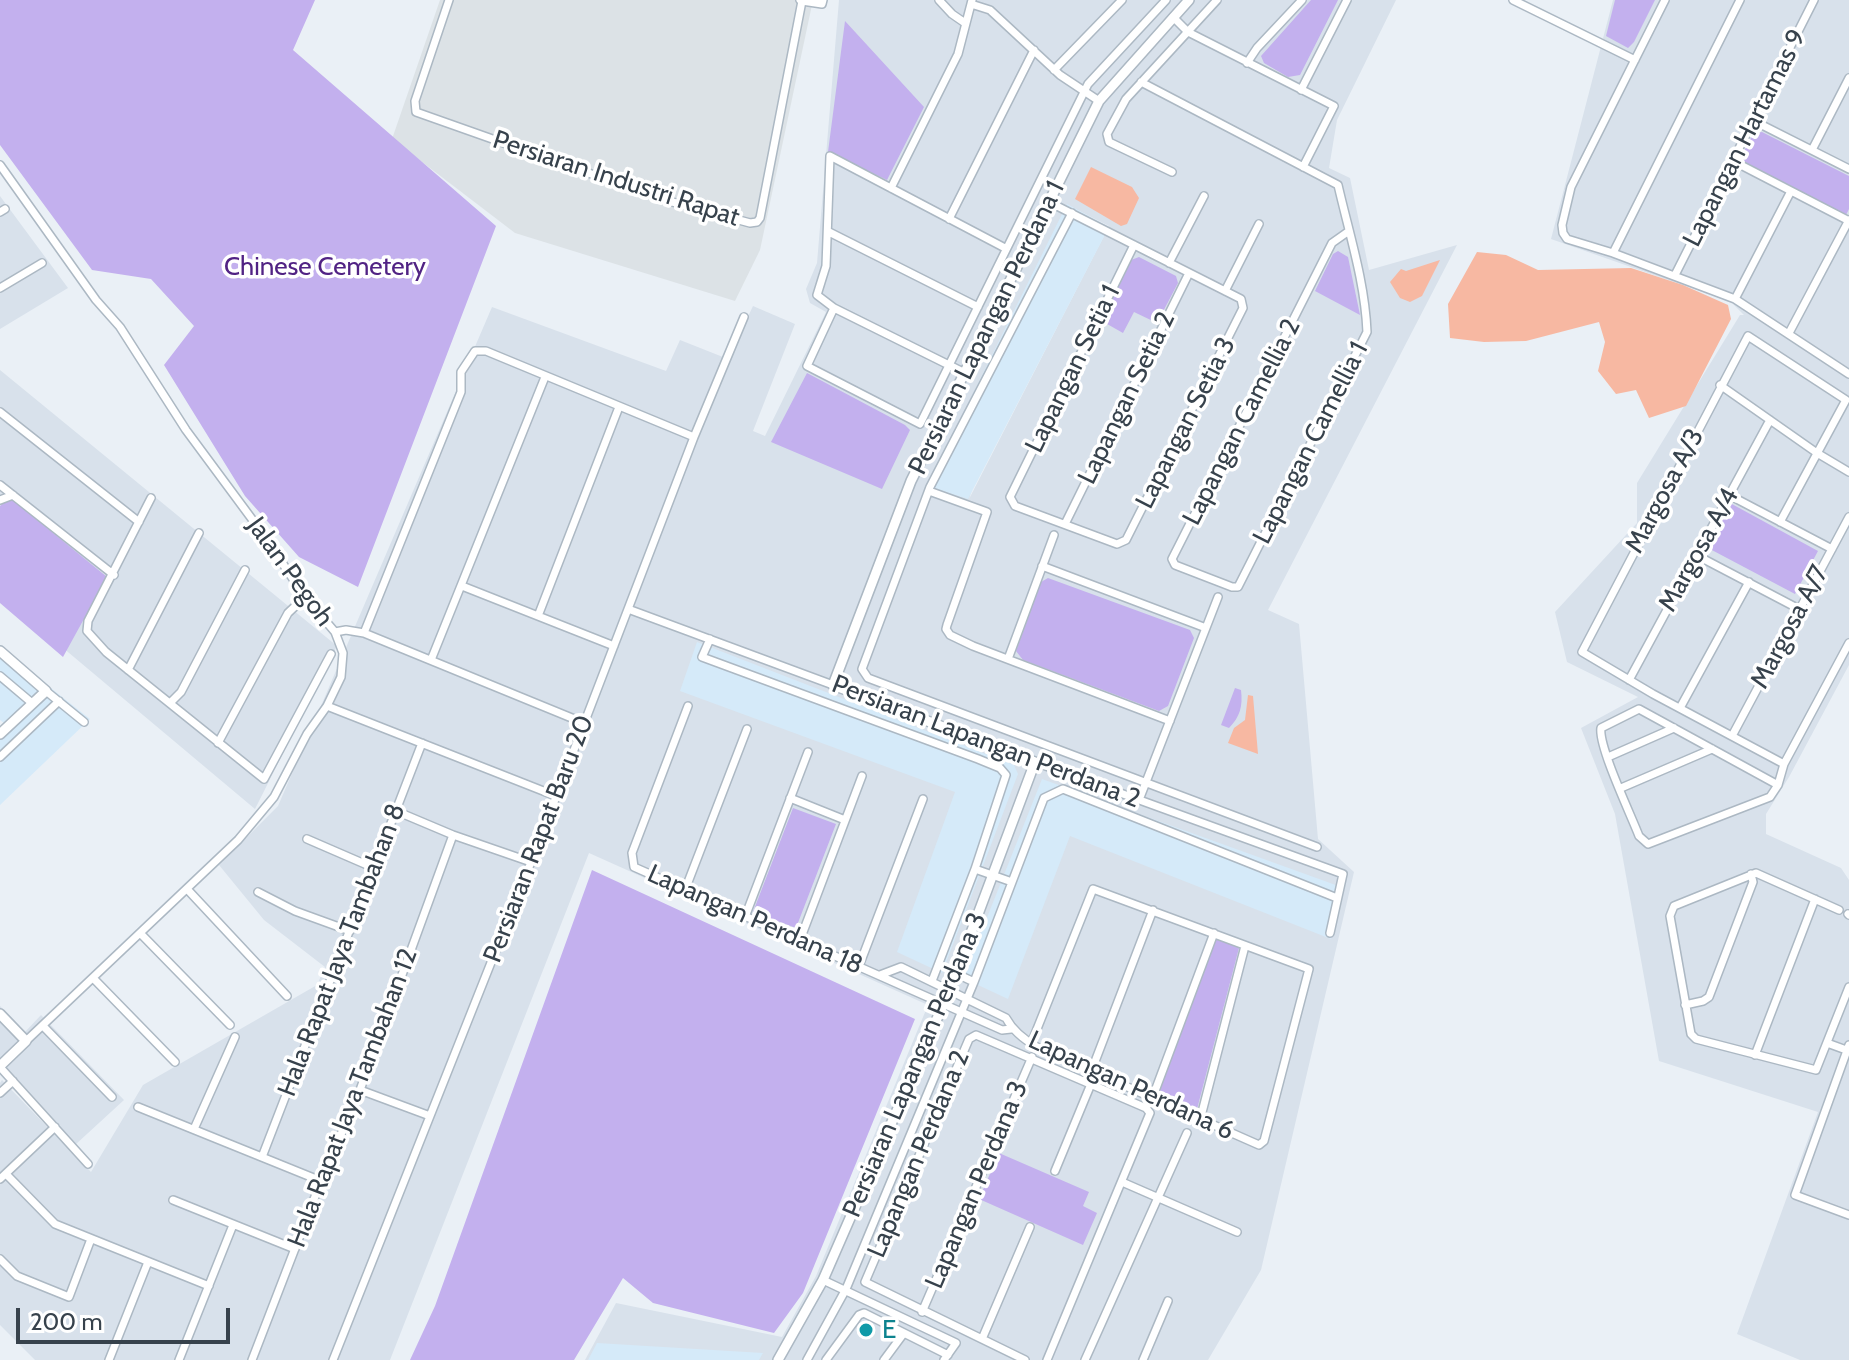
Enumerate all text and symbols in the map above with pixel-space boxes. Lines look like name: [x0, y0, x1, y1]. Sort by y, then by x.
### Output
street label: Lapangan Hartamas 9: [1677, 24, 1813, 252]
street label: Persiaran Industri Rapat: [489, 124, 743, 234]
street label: Persiaran Lapangan Perdana 1: [902, 176, 1072, 480]
park label: Chinese Cemetery: [224, 251, 426, 283]
street label: Lapangan Setia 1: [1019, 280, 1127, 458]
street label: Lapangan Setia 2: [1072, 307, 1182, 489]
street label: Lapangan Camellia 2: [1177, 314, 1307, 530]
street label: Lapangan Setia 3: [1129, 332, 1243, 514]
street label: Lapangan Camellia 1: [1247, 337, 1375, 549]
street label: Margosa A/3: [1619, 423, 1711, 559]
street label: Margosa A/4: [1652, 483, 1746, 617]
street label: Jalan Pegoh: [240, 511, 340, 633]
street label: Margosa A/7: [1744, 560, 1836, 694]
street label: Persiaran Lapangan Perdana 2: [827, 669, 1145, 815]
street label: Persiaran Rapat Baru 20: [477, 711, 601, 967]
street label: Hala Rapat Jaya Tambahan 8: [272, 799, 412, 1101]
street label: Lapangan Perdana 18: [642, 858, 868, 982]
street label: Persiaran Lapangan Perdana 3: [837, 908, 993, 1222]
street label: Hala Rapat Jaya Tambahan 12: [282, 944, 424, 1252]
street label: Lapangan Perdana 6: [1023, 1025, 1239, 1147]
street label: Lapangan Perdana 2: [861, 1046, 977, 1262]
street label: Lapangan Perdana 3: [919, 1077, 1035, 1293]
scale bar: [20, 1292, 234, 1342]
text: 200 m: [30, 1307, 103, 1336]
place label: E: [882, 1314, 896, 1346]
marker: E: [857, 1321, 875, 1339]

